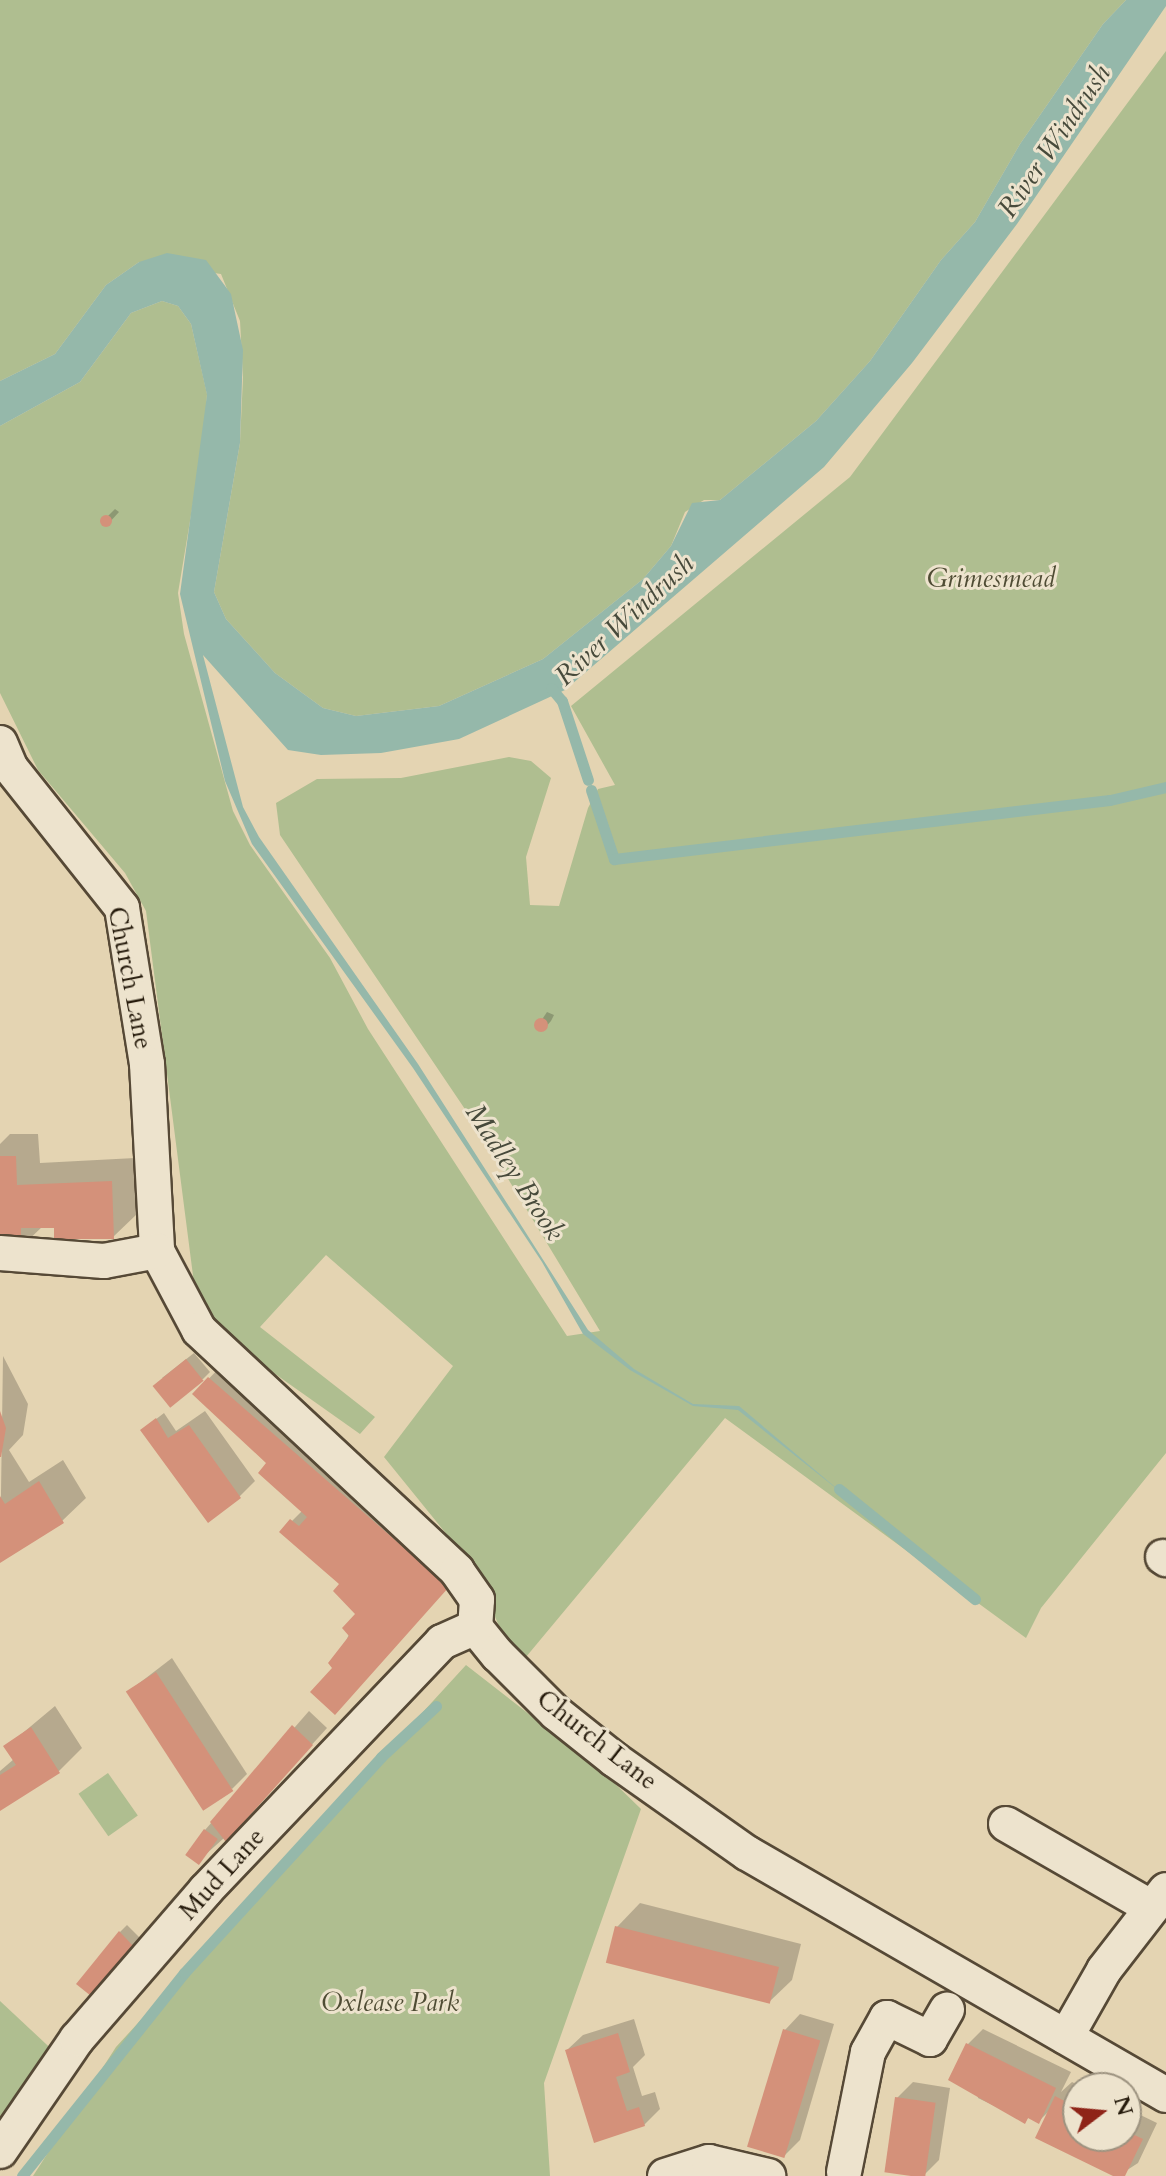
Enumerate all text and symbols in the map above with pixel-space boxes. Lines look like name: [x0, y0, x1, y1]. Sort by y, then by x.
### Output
water label: River Windrush: [990, 58, 1118, 224]
water label: River Windrush: [548, 547, 700, 693]
park label: Grimesmead: [927, 563, 1055, 595]
street label: Church Lane: [101, 904, 159, 1052]
water label: Madley Brook: [458, 1097, 572, 1247]
street label: Church Lane: [530, 1683, 664, 1797]
street label: Mud Lane: [173, 1822, 271, 1926]
park label: Oxlease Park: [321, 1987, 459, 2019]
north arrow: [1062, 2072, 1142, 2152]
text: N: [1106, 2093, 1140, 2119]

